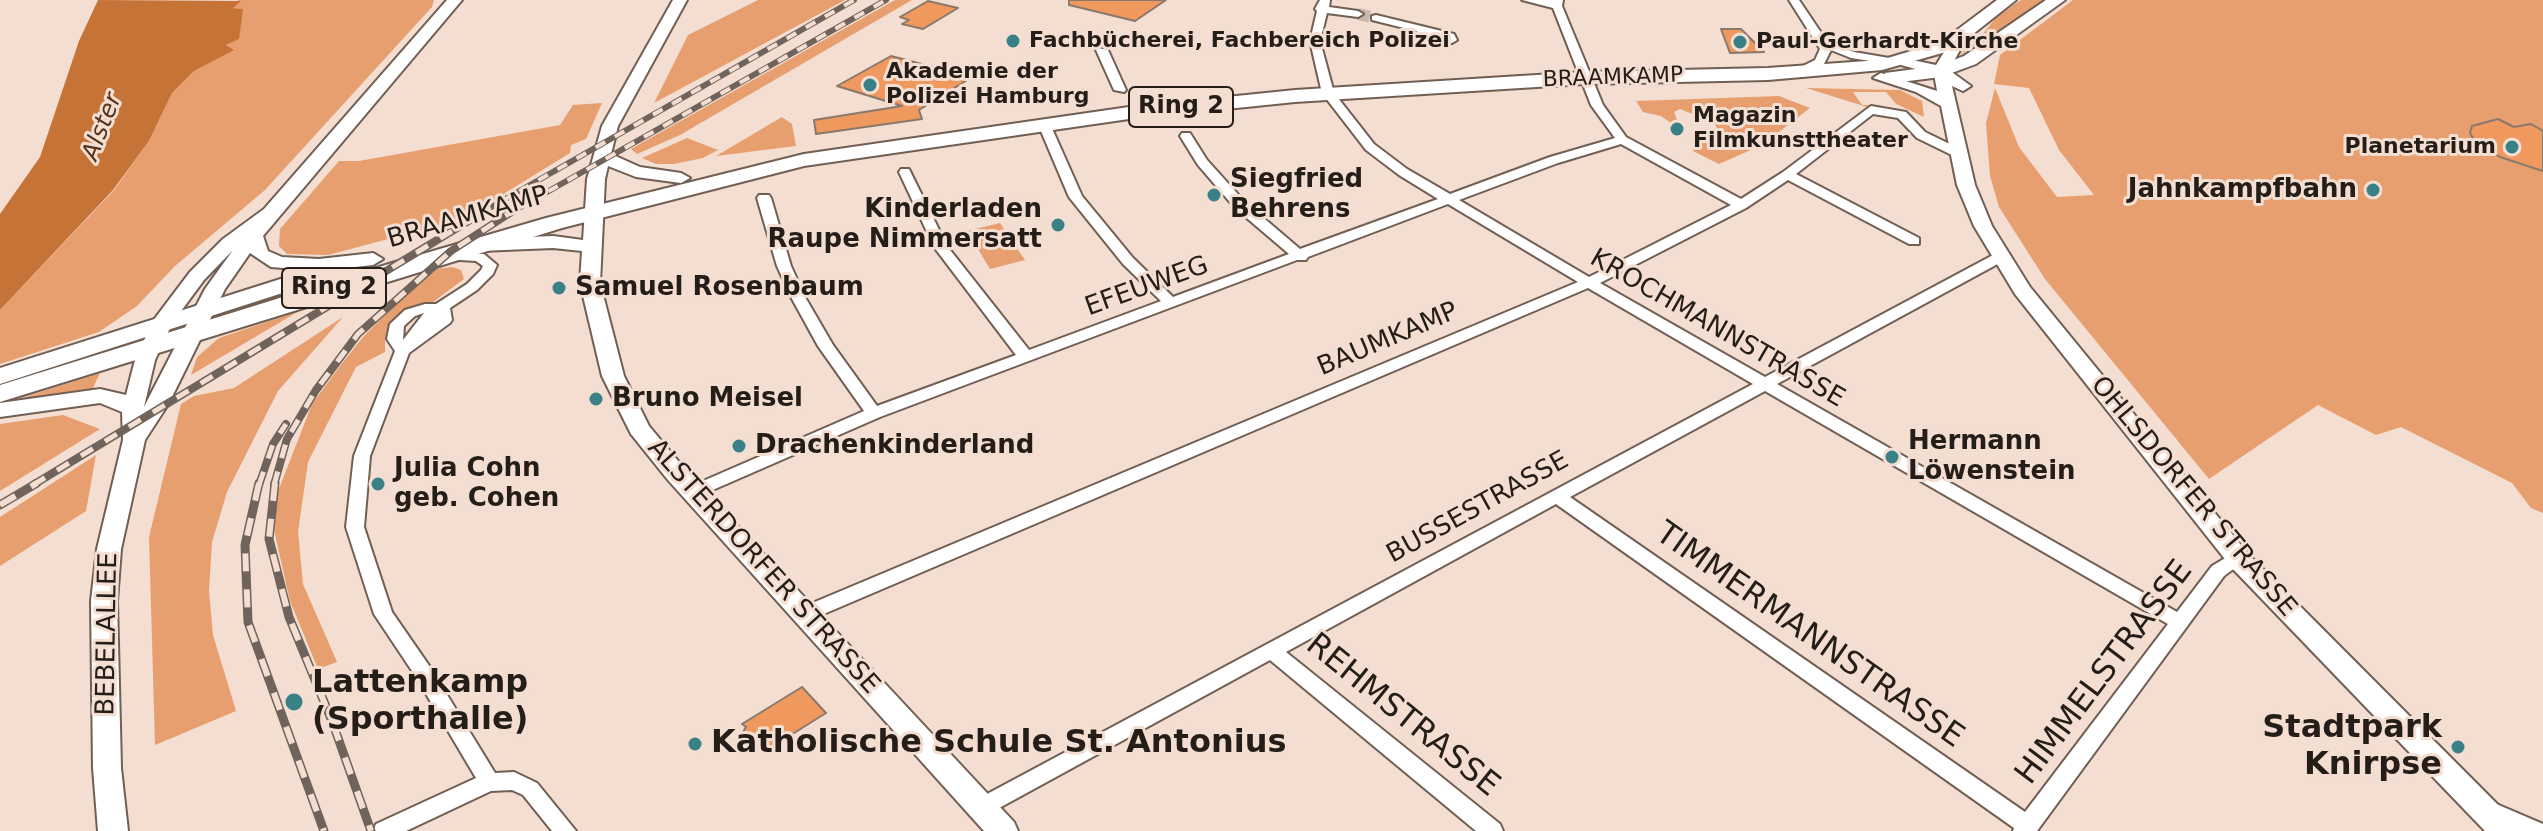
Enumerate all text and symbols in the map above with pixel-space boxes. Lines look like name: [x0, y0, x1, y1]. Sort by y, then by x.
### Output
place label: Fachbücherei, Fachbereich Polizei: [1029, 28, 1450, 54]
place label: Paul-Gerhardt-Kirche: [1756, 29, 2018, 55]
marker: Fachbücherei, Fachbereich Polizei: [1004, 32, 1022, 50]
marker: Paul-Gerhardt-Kirche: [1731, 33, 1749, 51]
place label: Akademie der Polizei Hamburg: [886, 59, 1089, 110]
street label: BRAAMKAMP: [1542, 62, 1684, 94]
marker: Akademie der Polizei Hamburg: [861, 76, 879, 94]
road number: Ring 2: [1129, 87, 1233, 127]
water label: Alster: [77, 89, 129, 165]
place label: Magazin Filmkunsttheater: [1693, 103, 1908, 154]
marker: Magazin Filmkunsttheater: [1668, 120, 1686, 138]
place label: Planetarium: [2345, 134, 2496, 160]
marker: Planetarium: [2503, 138, 2521, 156]
place label: Siegfried Behrens: [1230, 164, 1363, 226]
place label: Jahnkampfbahn: [2128, 174, 2357, 206]
street label: BRAAMKAMP: [384, 180, 552, 256]
marker: Jahnkampfbahn: [2364, 181, 2382, 199]
marker: Siegfried Behrens: [1205, 186, 1223, 204]
place label: Kinderladen Raupe Nimmersatt: [767, 194, 1042, 256]
marker: Kinderladen Raupe Nimmersatt: [1049, 216, 1067, 234]
street label: KROCHMANNSTRASSE: [1584, 243, 1850, 415]
street label: EFEUWEG: [1081, 250, 1213, 324]
road number: Ring 2: [282, 268, 386, 308]
place label: Samuel Rosenbaum: [575, 272, 864, 304]
marker: Samuel Rosenbaum: [550, 279, 568, 297]
street label: BAUMKAMP: [1313, 296, 1463, 384]
street label: OHLSDORFER STRASSE: [2083, 371, 2303, 623]
place label: Bruno Meisel: [612, 383, 803, 415]
marker: Bruno Meisel: [587, 390, 605, 408]
place label: Hermann Löwenstein: [1908, 426, 2076, 488]
place label: Drachenkinderland: [755, 430, 1034, 462]
street label: ALSTERDORFER STRASSE: [640, 433, 886, 701]
marker: Drachenkinderland: [730, 437, 748, 455]
street label: BUSSESTRASSE: [1382, 445, 1574, 571]
marker: Hermann Löwenstein: [1883, 448, 1901, 466]
place label: Julia Cohn geb. Cohen: [394, 453, 559, 514]
marker: Julia Cohn geb. Cohen: [369, 475, 387, 493]
street label: TIMMERMANNSTRASSE: [1647, 515, 1971, 757]
street label: BEBELALLEE: [91, 552, 125, 716]
street label: HIMMELSTRASSE: [2008, 554, 2202, 792]
street label: REHMSTRASSE: [1298, 626, 1506, 806]
place label: Lattenkamp (Sporthalle): [312, 665, 528, 740]
marker: Lattenkamp (Sporthalle): [283, 691, 305, 713]
place label: Stadtpark Knirpse: [2262, 710, 2442, 785]
place label: Katholische Schule St. Antonius: [711, 725, 1286, 763]
marker: Katholische Schule St. Antonius: [686, 735, 704, 753]
marker: Stadtpark Knirpse: [2449, 738, 2467, 756]

